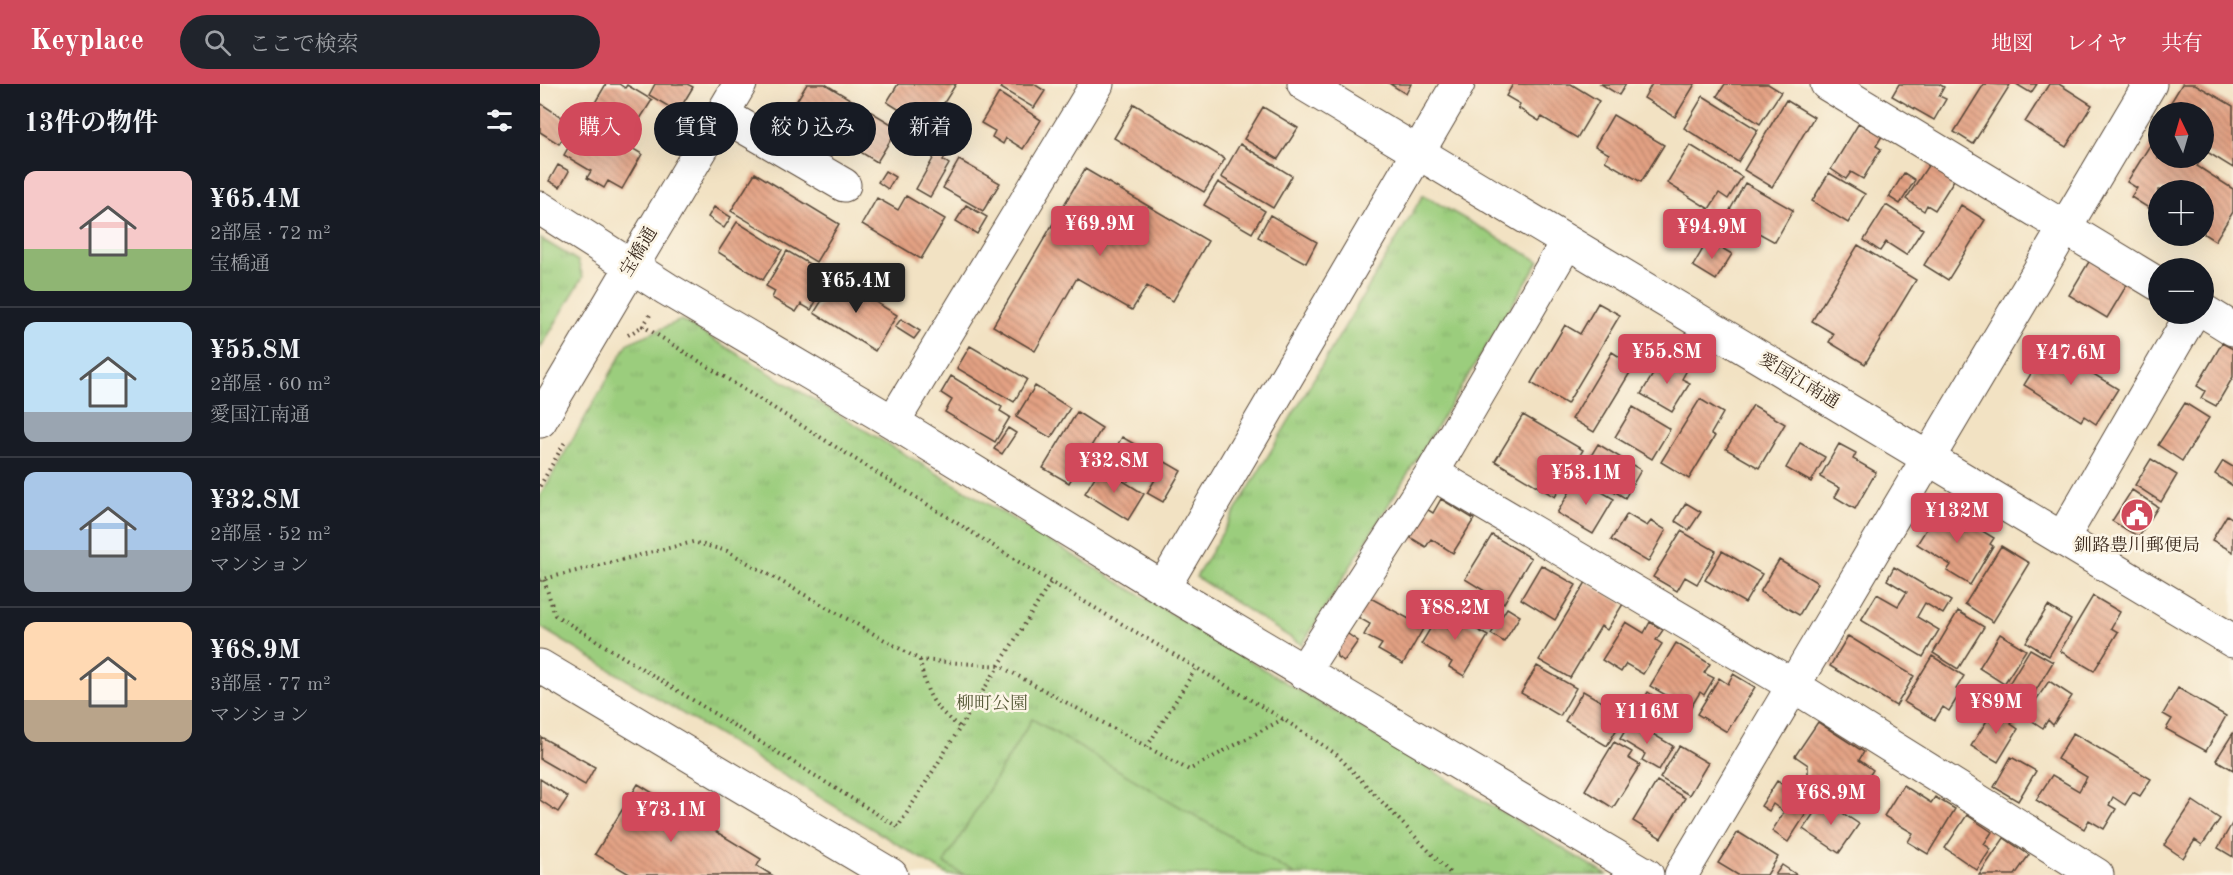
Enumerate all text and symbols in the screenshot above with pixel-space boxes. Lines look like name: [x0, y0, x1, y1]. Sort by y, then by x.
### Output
search box: [180, 15, 600, 69]
icon: search: [201, 26, 234, 59]
text: Keyplace: [30, 28, 144, 56]
text: ここで検索: [249, 34, 359, 56]
text: 地図: [1991, 34, 2033, 55]
text: レイヤ: [2066, 34, 2128, 55]
text: 共有: [2161, 34, 2203, 55]
chip: 購入: [558, 102, 642, 156]
chip: 賃貸: [654, 102, 738, 156]
chip: 絞り込み: [750, 102, 876, 156]
chip: 新着: [888, 102, 972, 156]
north arrow: [2148, 102, 2214, 168]
map controls: [2148, 102, 2214, 324]
icon: filters: [483, 104, 516, 137]
text: 13件の物件: [24, 111, 158, 137]
button: +: [2148, 180, 2214, 246]
text: ¥65.4M: [210, 187, 301, 213]
icon: home: [72, 195, 144, 267]
pin: ¥69.9M: [1051, 206, 1149, 257]
pin: ¥94.9M: [1663, 209, 1761, 260]
text: ¥69.9M: [1065, 215, 1135, 235]
text: ¥94.9M: [1677, 218, 1747, 238]
street label: 宝橋通: [616, 223, 661, 280]
text: 2部屋 · 72 m²: [210, 224, 331, 244]
text: 宝橋通: [210, 255, 270, 275]
button: −: [2148, 258, 2214, 324]
pin: ¥65.4M: [807, 263, 905, 314]
text: ¥65.4M: [821, 272, 891, 292]
pin: ¥55.8M: [1618, 334, 1716, 385]
pin: ¥47.6M: [2022, 335, 2120, 386]
text: ¥55.8M: [210, 338, 301, 364]
text: ¥55.8M: [1632, 343, 1702, 363]
text: ¥47.6M: [2036, 344, 2106, 364]
icon: home: [72, 346, 144, 418]
street label: 愛国江南通: [1756, 348, 1843, 412]
text: 2部屋 · 60 m²: [210, 375, 331, 395]
text: 愛国江南通: [210, 406, 310, 426]
pin: ¥32.8M: [1065, 443, 1163, 494]
text: ¥32.8M: [1079, 452, 1149, 472]
pin: ¥53.1M: [1537, 455, 1635, 506]
text: ¥53.1M: [1551, 464, 1621, 484]
text: ¥32.8M: [210, 488, 301, 514]
pin: ¥132M: [1915, 493, 1999, 544]
icon: home: [72, 496, 144, 568]
public building icon: 釧路豊川郵便局: [2119, 497, 2155, 533]
text: ¥132M: [1925, 502, 1989, 522]
text: 2部屋 · 52 m²: [210, 525, 331, 545]
place label: 釧路豊川郵便局: [2074, 535, 2200, 555]
text: マンション: [210, 556, 309, 576]
pin: ¥88.2M: [1406, 590, 1504, 641]
text: ¥88.2M: [1420, 599, 1490, 619]
text: ¥68.9M: [210, 638, 301, 664]
icon: home: [72, 646, 144, 718]
text: 3部屋 · 77 m²: [210, 675, 331, 695]
pin: ¥89M: [1960, 684, 2032, 735]
park label: 柳町公園: [956, 693, 1028, 713]
text: ¥89M: [1970, 693, 2022, 713]
pin: ¥116M: [1605, 694, 1689, 745]
text: ¥116M: [1615, 703, 1679, 723]
text: マンション: [210, 706, 309, 726]
pin: ¥68.9M: [1782, 775, 1880, 826]
text: ¥68.9M: [1796, 784, 1866, 804]
pin: ¥73.1M: [622, 792, 720, 843]
text: ¥73.1M: [636, 801, 706, 821]

